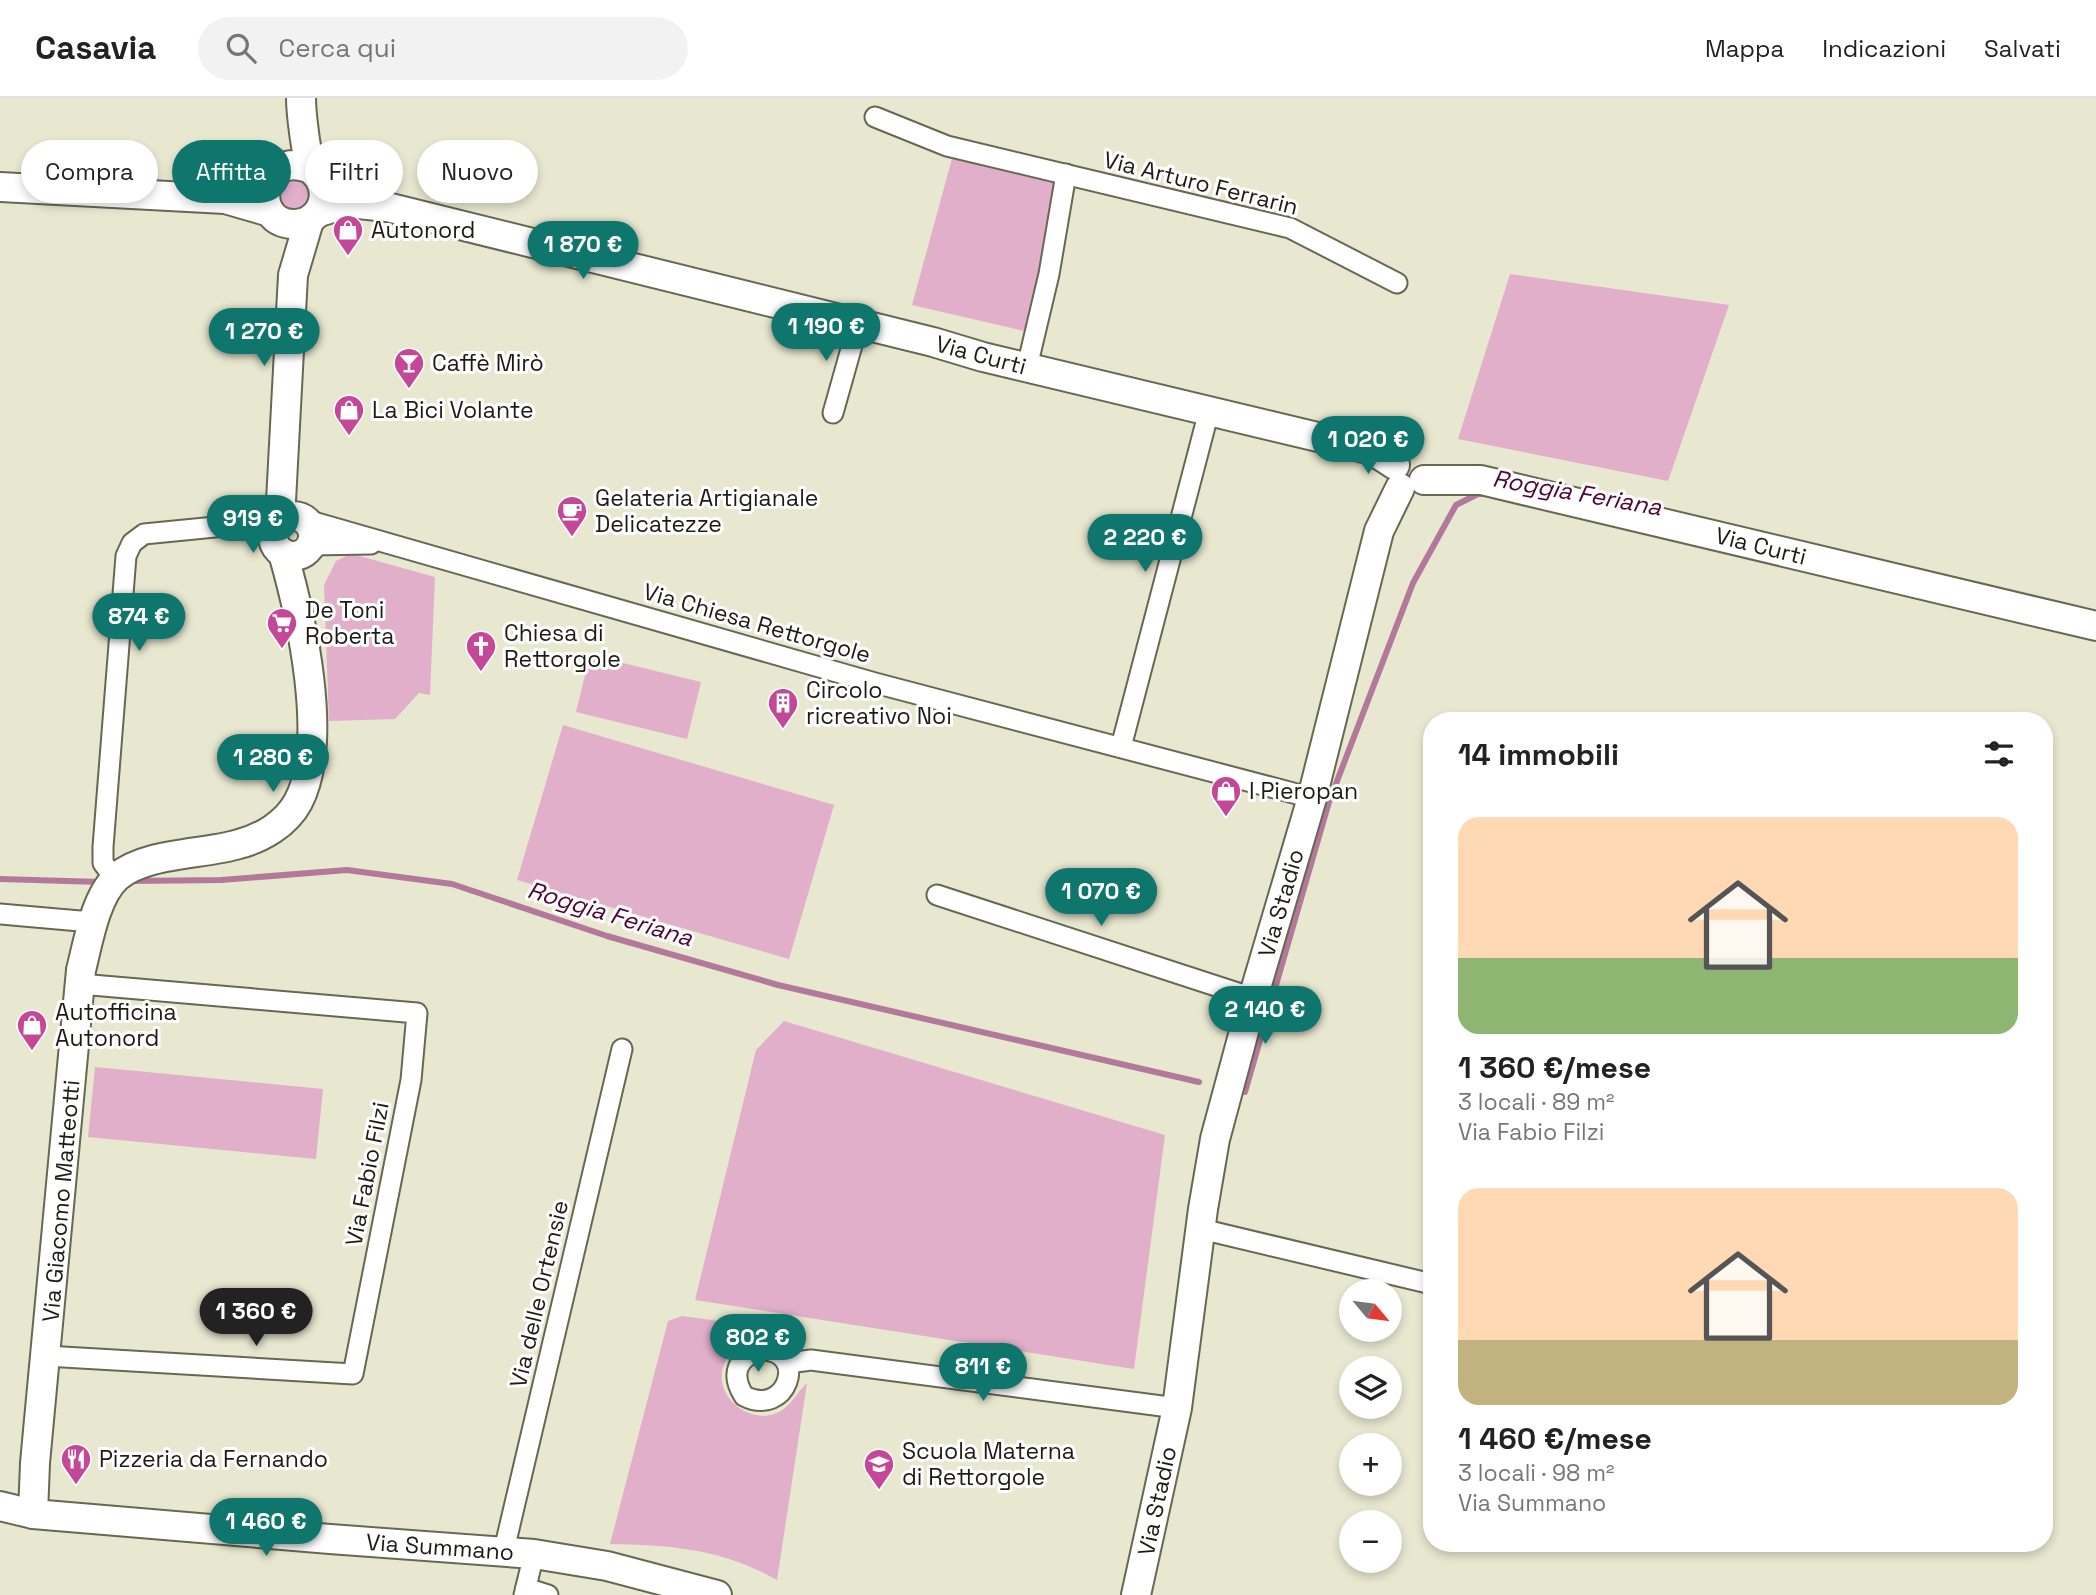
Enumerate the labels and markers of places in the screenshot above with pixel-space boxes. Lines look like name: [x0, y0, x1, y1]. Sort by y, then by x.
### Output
shop icon: Autonord: [331, 213, 365, 257]
place label: Autonord: [371, 215, 475, 245]
pin: 1 870 €: [518, 222, 648, 281]
pin: 1 190 €: [761, 303, 891, 363]
pin: 1 270 €: [199, 308, 329, 368]
bar icon: Caffè Mirò: [392, 346, 426, 390]
place label: Caffè Mirò: [432, 348, 544, 378]
shop icon: La Bici Volante: [332, 393, 366, 437]
place label: La Bici Volante: [372, 395, 534, 425]
pin: 1 020 €: [1303, 416, 1433, 476]
place label: Gelateria Artigianale Delicatezze: [595, 483, 818, 539]
cafe icon: Gelateria Artigianale Delicatezze: [555, 494, 589, 538]
pin: 919 €: [204, 496, 302, 555]
pin: 2 220 €: [1080, 514, 1210, 574]
pin: 874 €: [90, 594, 188, 653]
place label: De Toni Roberta: [305, 595, 395, 651]
supermarket icon: De Toni Roberta: [265, 606, 299, 650]
place label: Chiesa di Rettorgole: [504, 618, 621, 674]
church icon: Chiesa di Rettorgole: [464, 629, 498, 673]
place label: Circolo ricreativo Noi: [806, 675, 952, 731]
building icon: Circolo ricreativo Noi: [766, 686, 800, 730]
pin: 1 280 €: [208, 734, 338, 794]
shop icon: I Pieropan: [1209, 774, 1243, 818]
place label: I Pieropan: [1249, 776, 1358, 806]
pin: 1 070 €: [1036, 868, 1166, 928]
pin: 2 140 €: [1200, 986, 1330, 1046]
place label: Autofficina Autonord: [55, 997, 177, 1053]
shop icon: Autofficina Autonord: [15, 1008, 49, 1052]
pin: 1 360 €: [191, 1288, 321, 1348]
pin: 802 €: [709, 1314, 807, 1374]
pin: 811 €: [934, 1344, 1032, 1403]
place label: Scuola Materna di Rettorgole: [902, 1436, 1075, 1492]
restaurant icon: Pizzeria da Fernando: [59, 1442, 93, 1486]
place label: Pizzeria da Fernando: [99, 1444, 328, 1474]
school or university icon: Scuola Materna di Rettorgole: [862, 1447, 896, 1491]
pin: 1 460 €: [201, 1498, 331, 1558]

